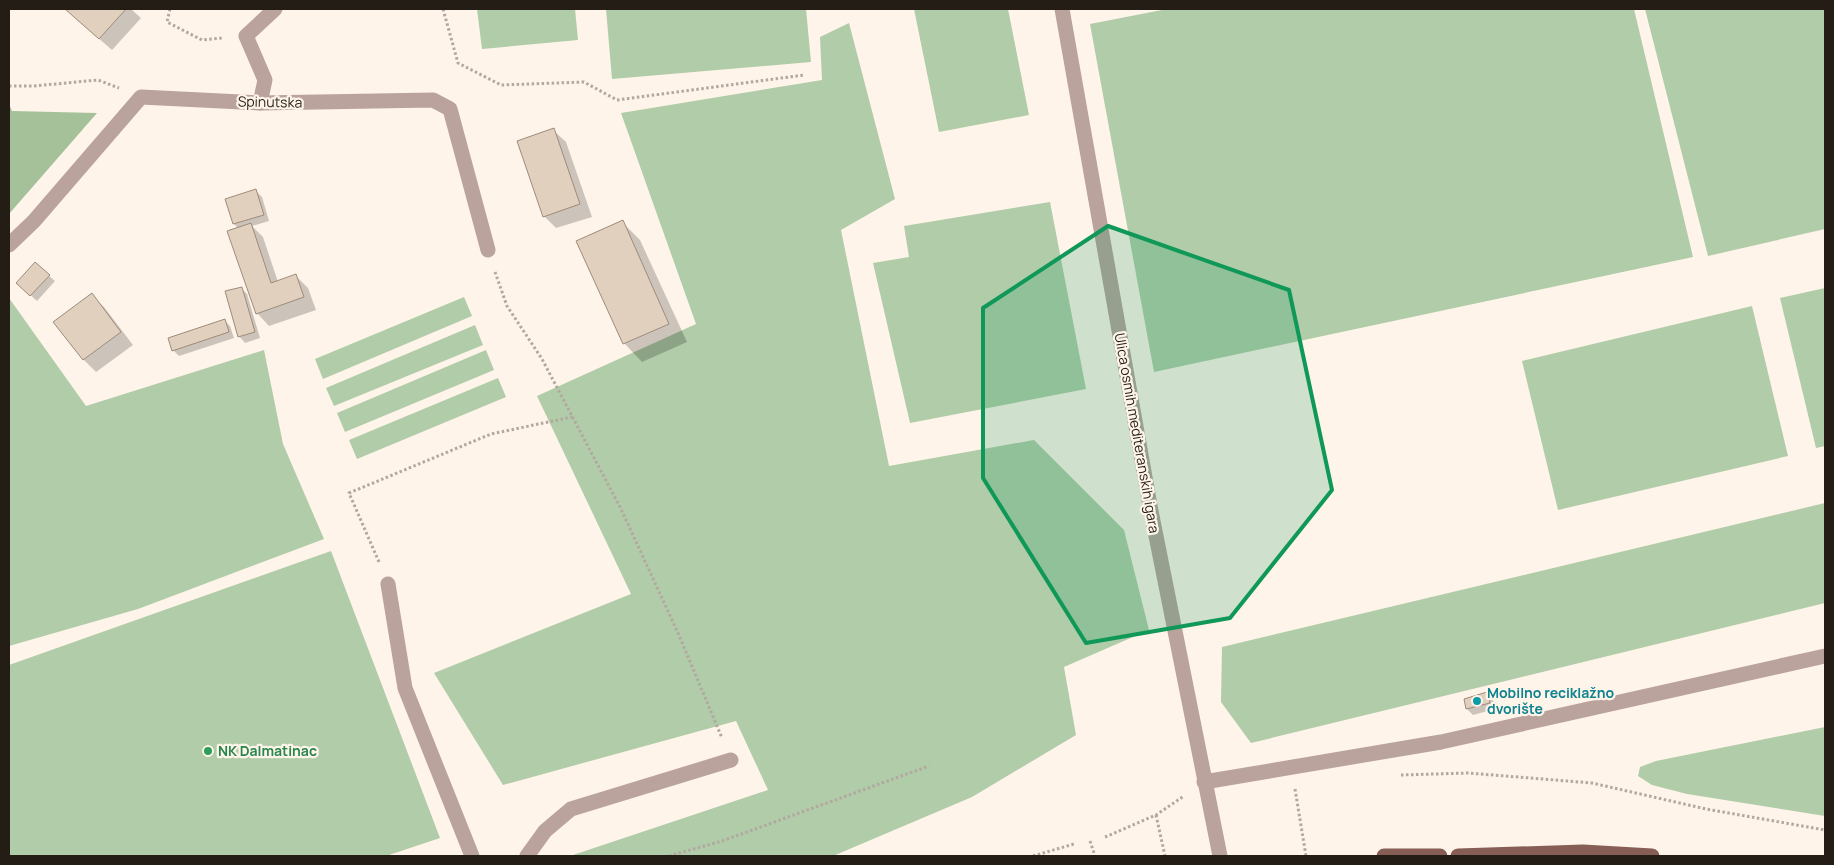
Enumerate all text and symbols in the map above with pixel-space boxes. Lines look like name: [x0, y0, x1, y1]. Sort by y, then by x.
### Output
street label: Spinutska: [238, 91, 302, 112]
street label: Ulica osmih mediteranskih igara: [1111, 331, 1164, 535]
place label: Mobilno reciklažno dvorište: [1487, 683, 1614, 718]
marker: Mobilno reciklažno dvorište: [1471, 695, 1483, 707]
place label: NK Dalmatinac: [218, 741, 317, 760]
marker: NK Dalmatinac: [202, 745, 214, 757]

